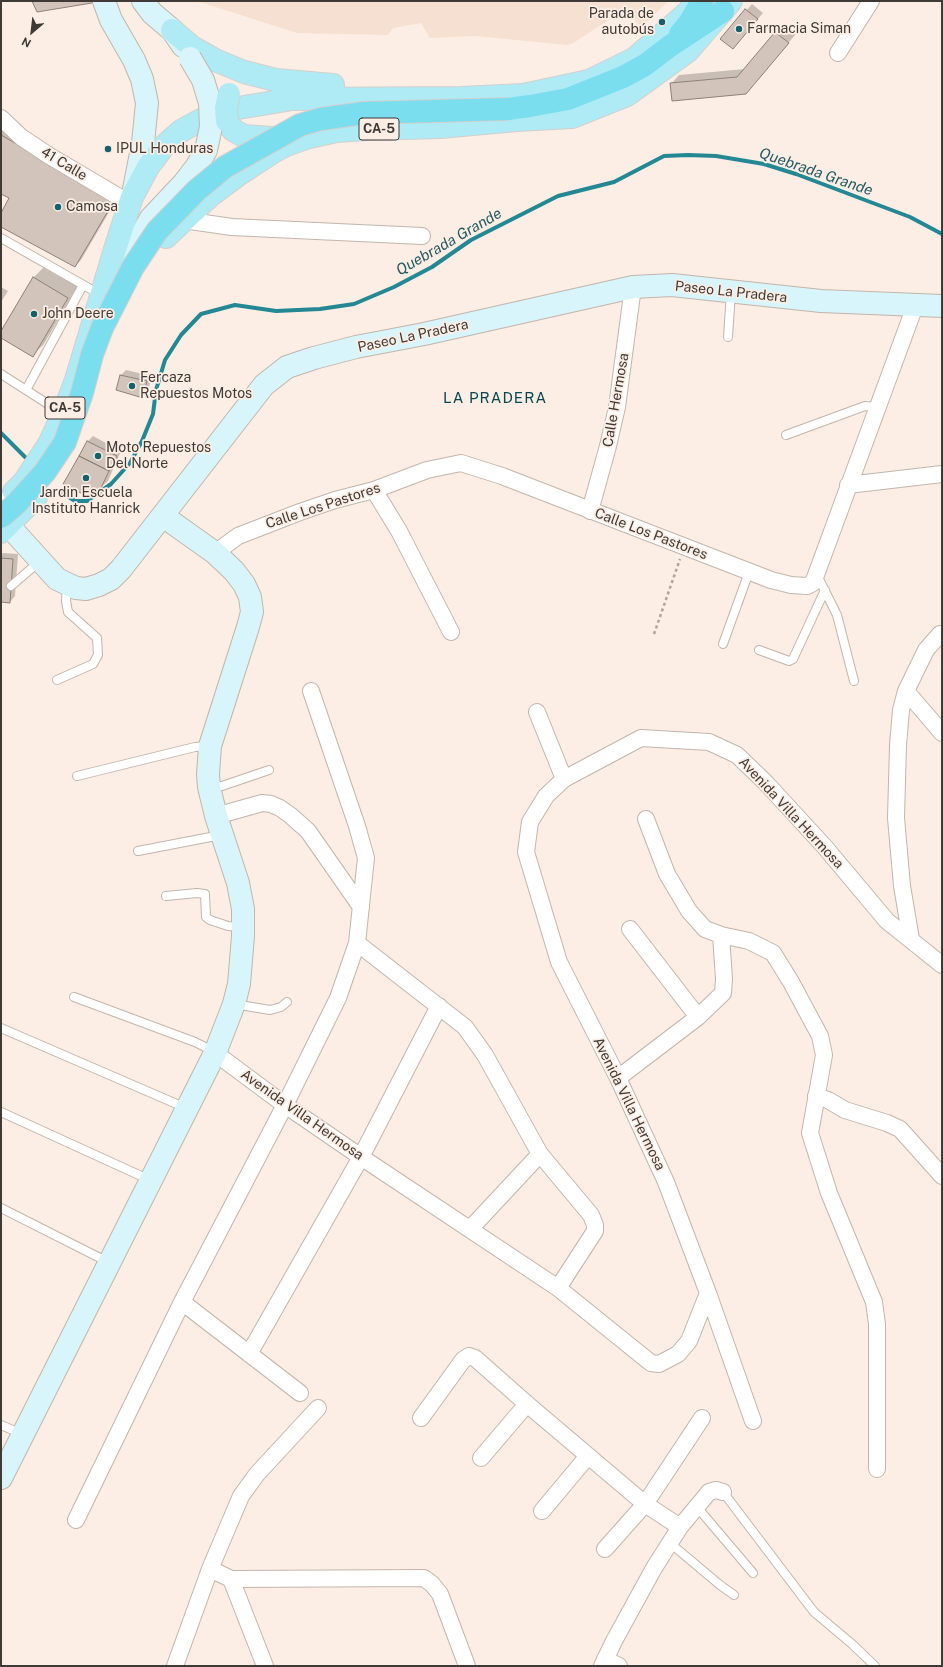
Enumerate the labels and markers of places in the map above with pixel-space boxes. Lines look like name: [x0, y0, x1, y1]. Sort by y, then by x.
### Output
place label: Parada de autobús: [589, 6, 654, 38]
marker: Parada de autobús: [657, 17, 667, 27]
place label: Farmacia Siman: [747, 21, 851, 37]
marker: Farmacia Siman: [734, 24, 744, 34]
place label: IPUL Honduras: [116, 141, 213, 157]
marker: IPUL Honduras: [103, 144, 113, 154]
place label: Camosa: [66, 199, 118, 215]
marker: Camosa: [53, 202, 63, 212]
place label: John Deere: [42, 306, 114, 322]
marker: John Deere: [29, 309, 39, 319]
place label: Fercaza Repuestos Motos: [140, 370, 252, 402]
marker: Fercaza Repuestos Motos: [127, 381, 137, 391]
place label: Moto Repuestos Del Norte: [106, 440, 211, 472]
marker: Moto Repuestos Del Norte: [93, 451, 103, 461]
marker: Jardin Escuela Instituto Hanrick: [81, 473, 91, 483]
place label: Jardin Escuela Instituto Hanrick: [32, 485, 140, 518]

